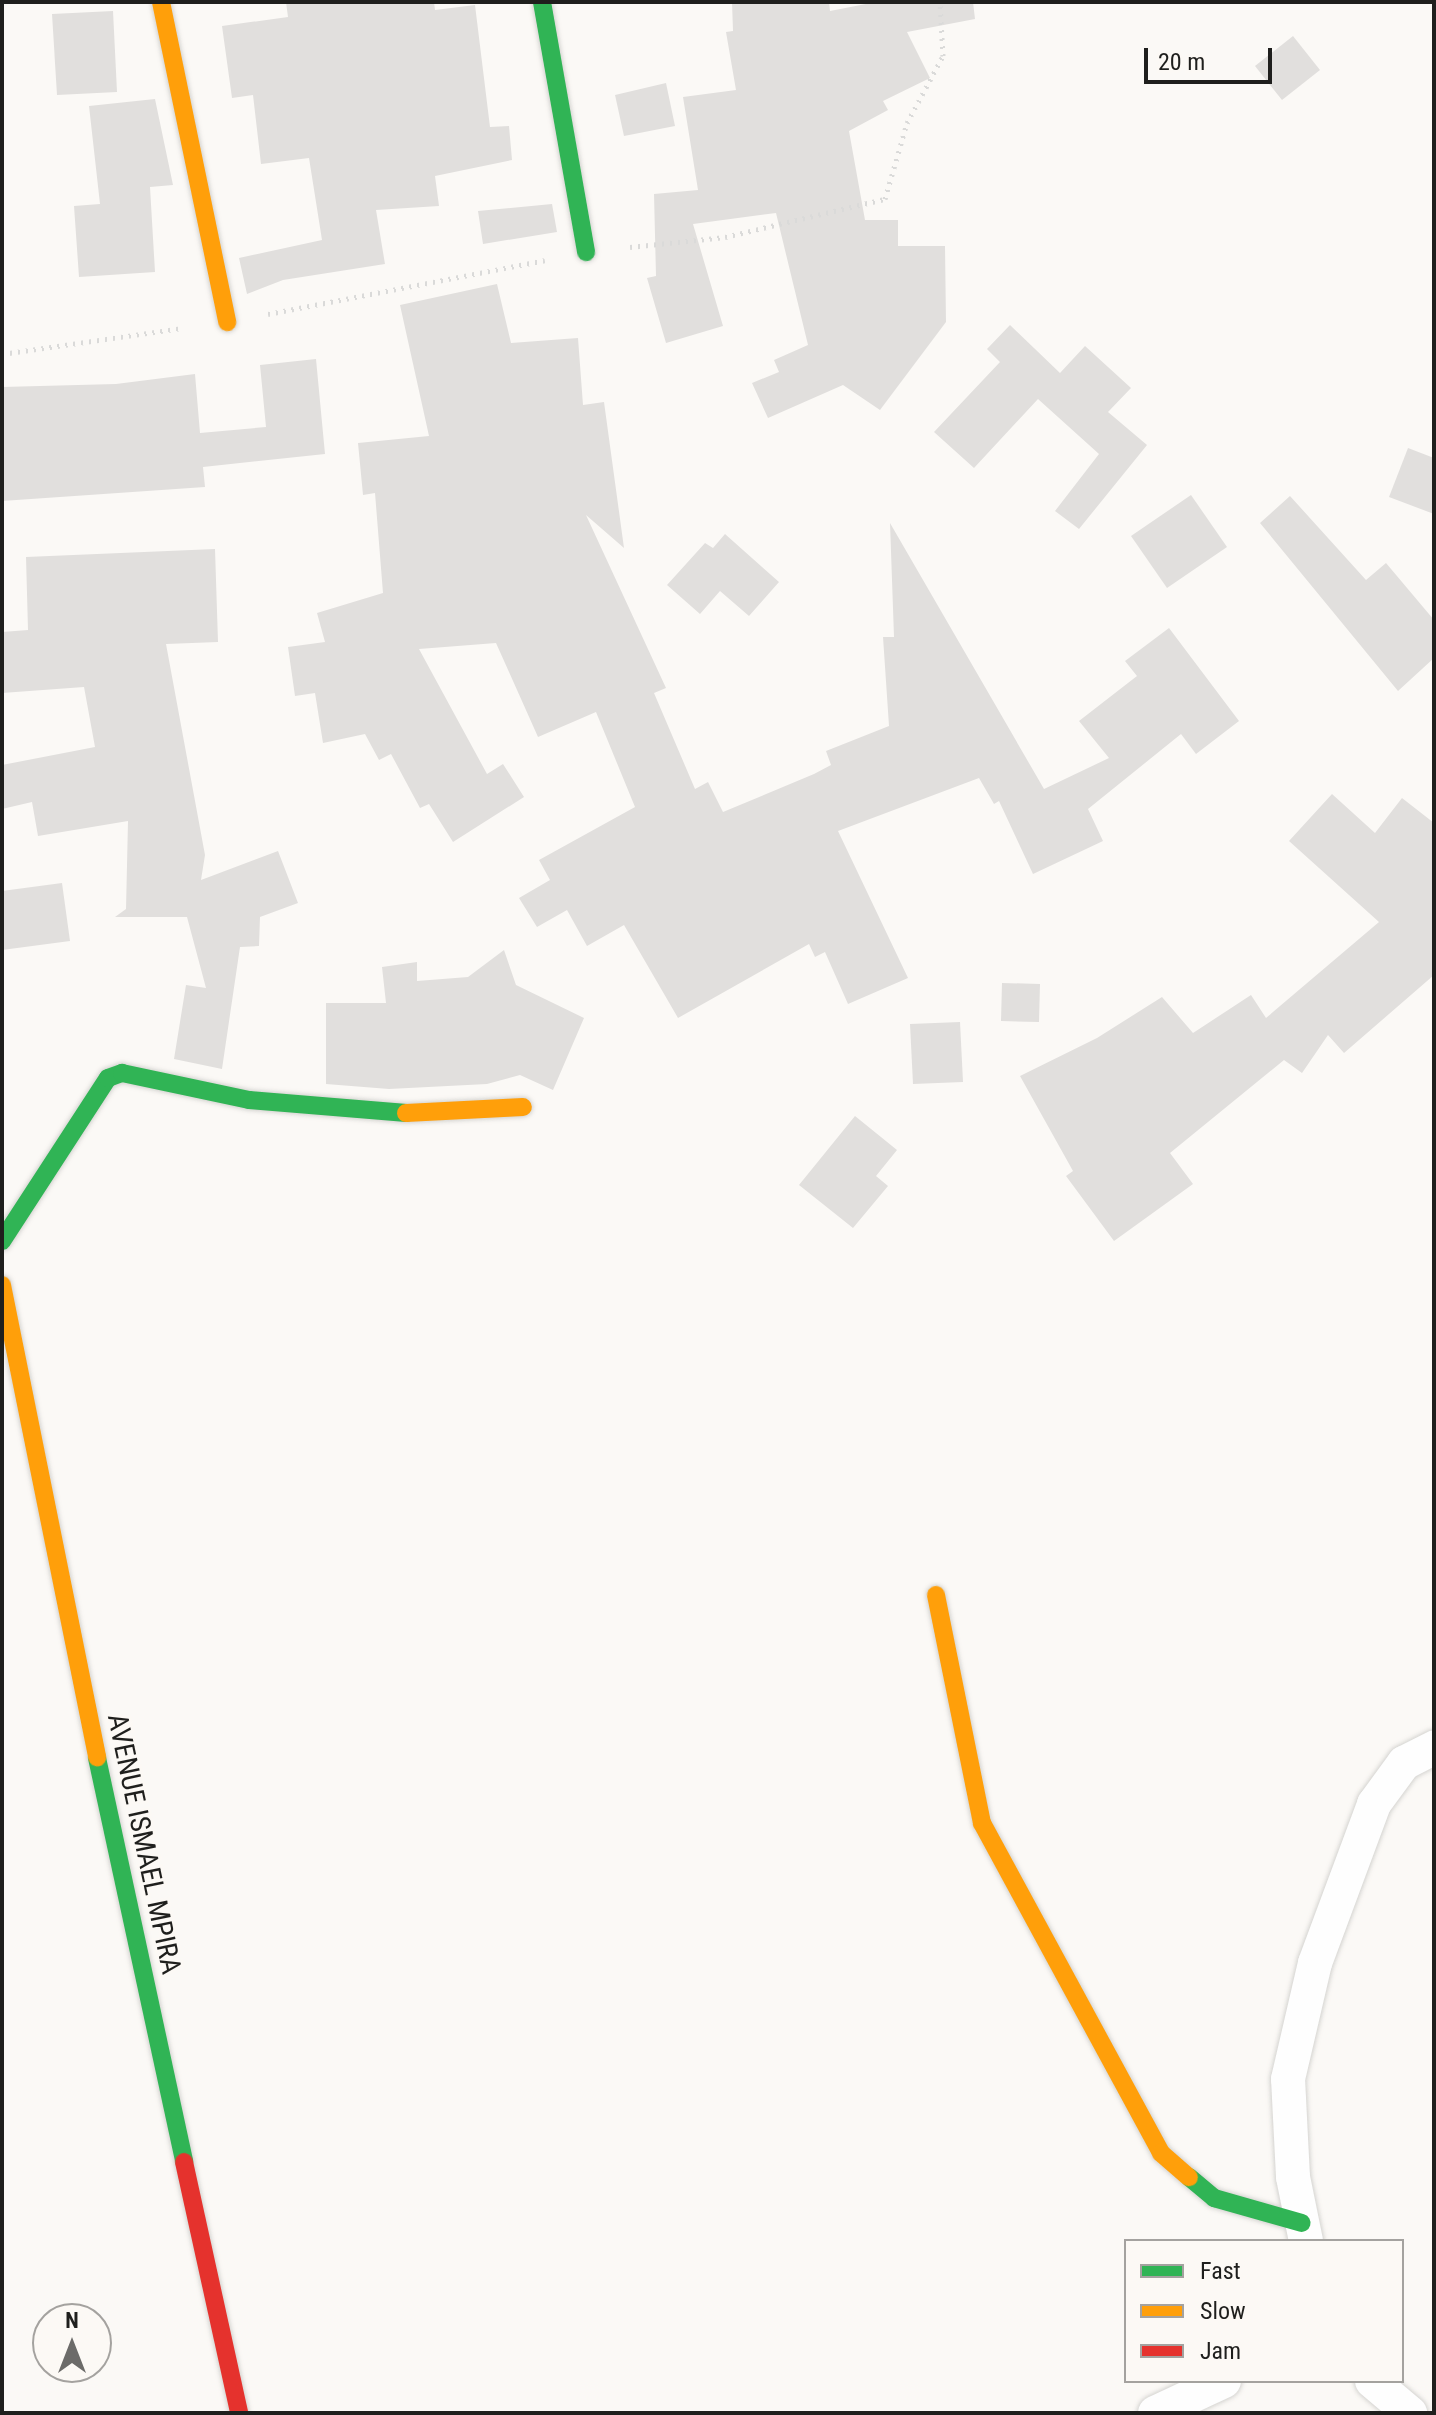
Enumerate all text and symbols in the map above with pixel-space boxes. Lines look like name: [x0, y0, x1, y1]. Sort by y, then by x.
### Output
scale bar: [1148, 32, 1276, 82]
text: 20 m: [1158, 48, 1205, 76]
street label: AVENUE ISMAEL MPIRA: [100, 1711, 188, 1977]
legend: [1124, 2239, 1404, 2383]
text: Fast: [1200, 2257, 1241, 2285]
text: Slow: [1200, 2297, 1246, 2325]
north arrow: [32, 2303, 112, 2383]
text: N: [65, 2308, 79, 2333]
text: Jam: [1200, 2337, 1241, 2365]

